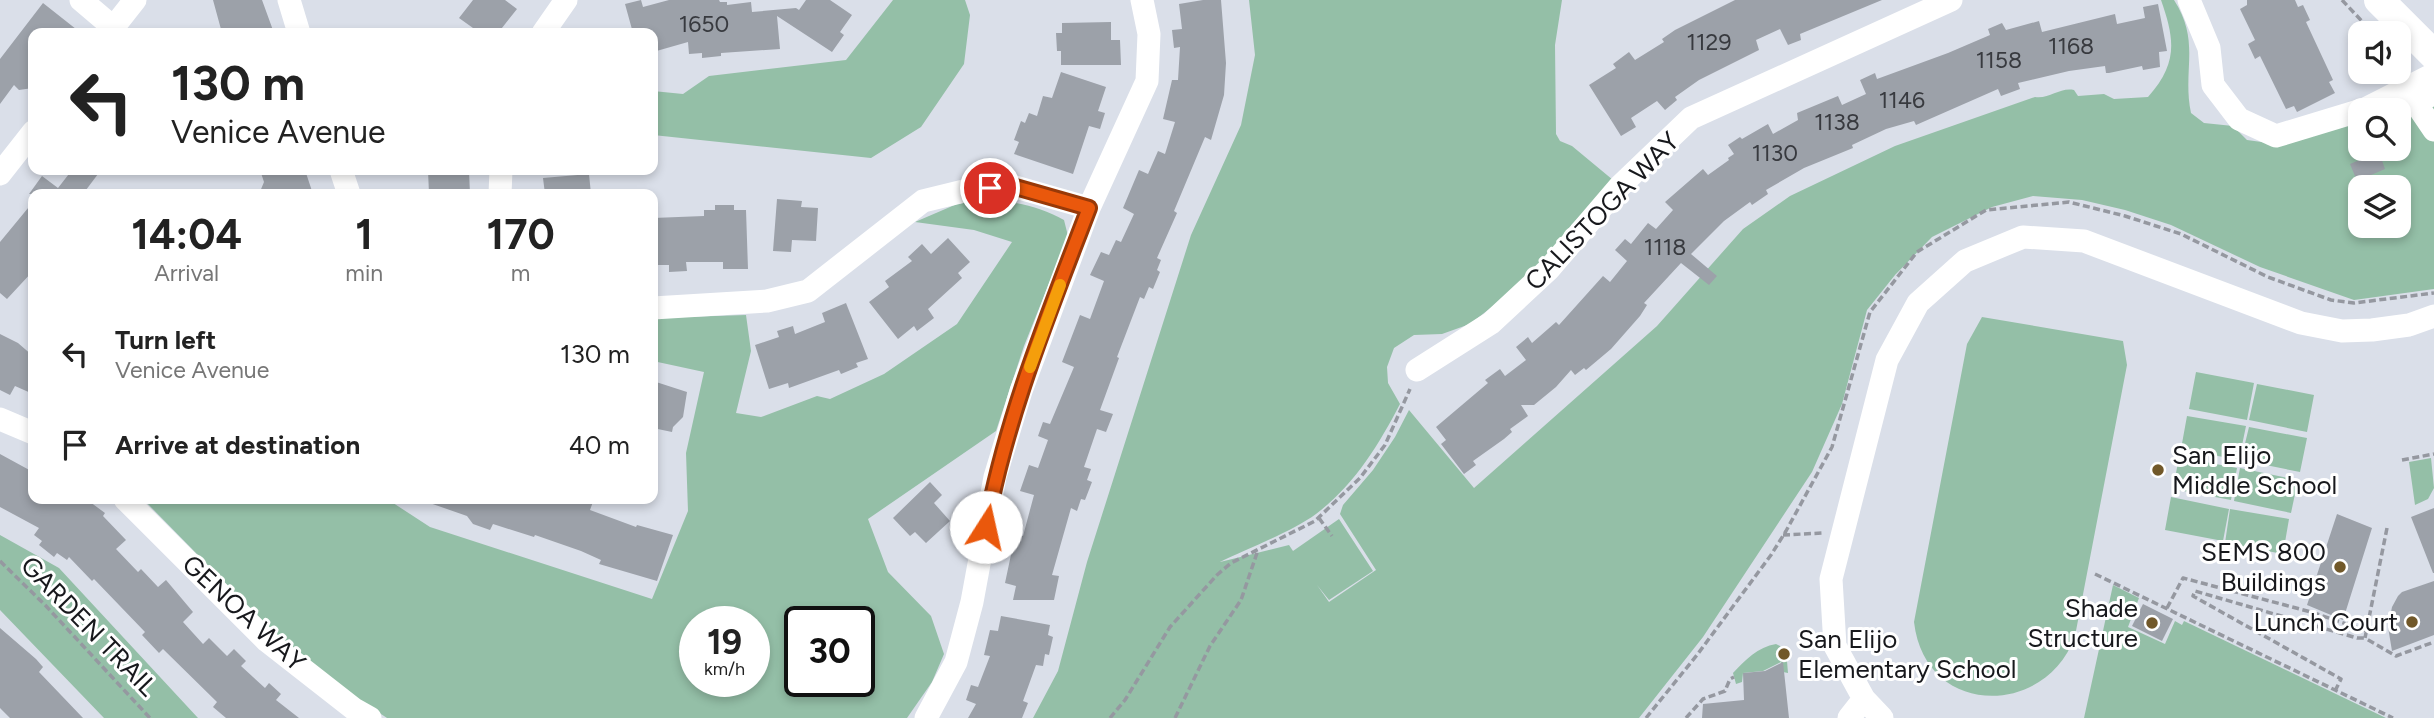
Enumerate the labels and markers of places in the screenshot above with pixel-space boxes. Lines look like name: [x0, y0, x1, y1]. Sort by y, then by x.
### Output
pin: [960, 158, 1020, 218]
place label: San Elijo Middle School: [2172, 439, 2337, 501]
marker: San Elijo Middle School: [2150, 462, 2166, 478]
place label: SEMS 800 Buildings: [2201, 536, 2326, 598]
marker: SEMS 800 Buildings: [2332, 559, 2348, 575]
place label: Shade Structure: [2028, 592, 2138, 654]
place label: Lunch Court: [2254, 606, 2398, 638]
marker: Lunch Court: [2404, 614, 2420, 630]
marker: Shade Structure: [2144, 615, 2160, 631]
place label: San Elijo Elementary School: [1798, 623, 2016, 685]
marker: San Elijo Elementary School: [1776, 646, 1792, 662]

